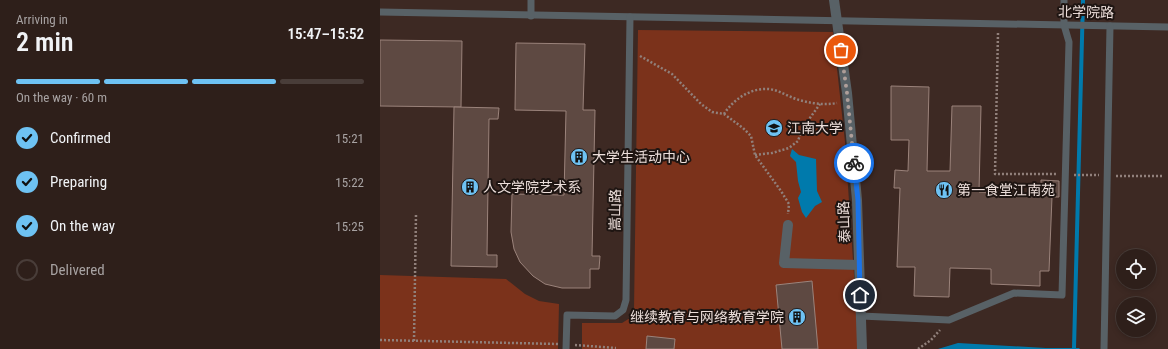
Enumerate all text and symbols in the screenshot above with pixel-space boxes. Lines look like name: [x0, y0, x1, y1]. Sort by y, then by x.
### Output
street label: 北学院路: [1058, 4, 1114, 20]
text: Arriving in: [16, 12, 68, 27]
text: 15:47–15:52: [287, 25, 364, 43]
text: 2 min: [16, 27, 74, 57]
pin: [824, 33, 858, 67]
icon: bag: [830, 39, 852, 61]
text: On the way · 60 m: [16, 90, 107, 105]
school or university icon: 江南大学: [764, 118, 784, 138]
place label: 江南大学: [787, 120, 843, 136]
icon: check: [16, 127, 38, 149]
text: Confirmed: [50, 129, 111, 147]
text: 15:21: [335, 131, 364, 146]
courier: [834, 143, 874, 183]
building icon: 大学生活动中心: [569, 147, 589, 167]
place label: 大学生活动中心: [592, 149, 690, 165]
icon: bike: [843, 152, 865, 174]
icon: check: [16, 171, 38, 193]
text: Preparing: [50, 173, 107, 191]
text: 15:22: [335, 175, 364, 190]
building icon: 人文学院艺术系: [460, 177, 480, 197]
place label: 人文学院艺术系: [483, 179, 581, 195]
restaurant icon: 第一食堂江南苑: [934, 180, 954, 200]
place label: 第一食堂江南苑: [957, 182, 1055, 198]
street label: 嵩山路: [607, 189, 623, 231]
street label: 泰山路: [835, 201, 853, 243]
icon: check: [16, 215, 38, 237]
text: On the way: [50, 217, 115, 235]
text: 15:25: [335, 219, 364, 234]
map controls: [1116, 249, 1156, 337]
button: locate: [1116, 249, 1156, 289]
text: Delivered: [50, 261, 105, 279]
pin: [843, 278, 877, 312]
icon: home: [849, 284, 871, 306]
button: layers: [1116, 297, 1156, 337]
building icon: 继续教育与网络教育学院: [787, 307, 807, 327]
place label: 继续教育与网络教育学院: [630, 309, 784, 325]

